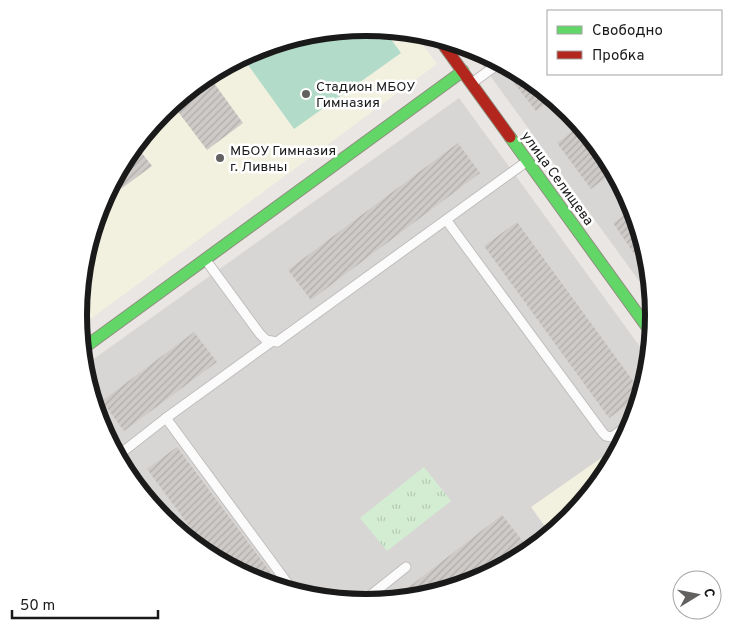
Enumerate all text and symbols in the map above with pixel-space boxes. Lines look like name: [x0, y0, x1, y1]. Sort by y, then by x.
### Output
legend: [547, 10, 722, 75]
text: Свободно: [592, 22, 663, 41]
text: Пробка: [592, 47, 644, 66]
place label: Стадион МБОУ Гимназия: [316, 79, 415, 112]
marker: Стадион МБОУ Гимназия: [300, 88, 312, 100]
street label: улица Селищева: [517, 129, 597, 229]
place label: МБОУ Гимназия г. Ливны: [230, 143, 336, 176]
marker: МБОУ Гимназия г. Ливны: [214, 152, 226, 164]
north arrow: [672, 570, 722, 620]
text: С: [699, 587, 717, 599]
scale bar: [12, 588, 159, 620]
text: 50 m: [20, 597, 55, 616]

